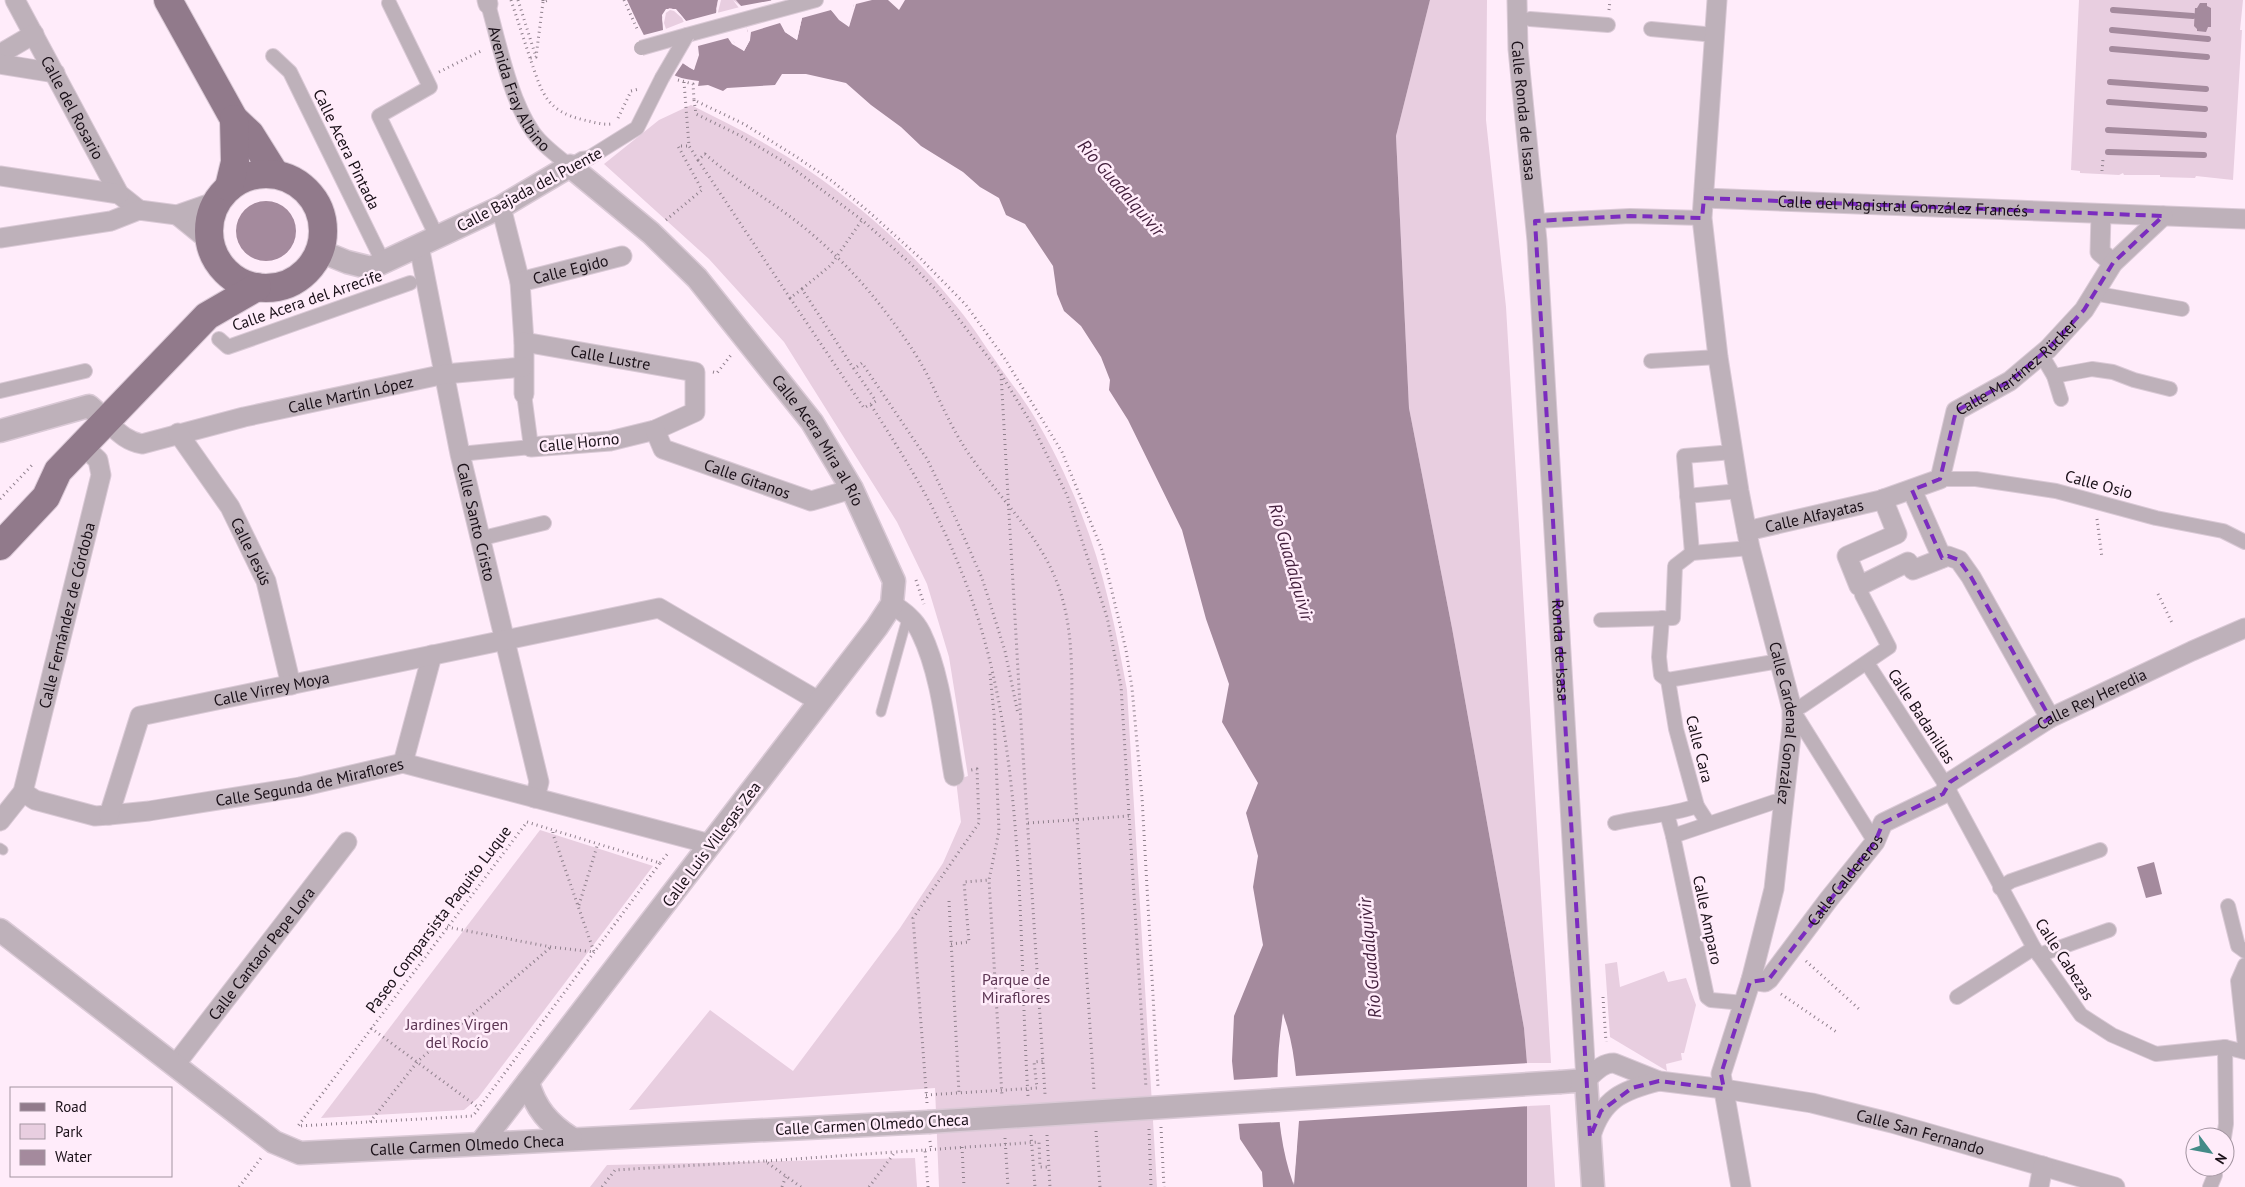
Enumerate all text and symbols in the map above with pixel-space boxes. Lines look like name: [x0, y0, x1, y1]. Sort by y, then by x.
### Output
street label: Avenida Fray Albino: [484, 24, 555, 156]
street label: Calle Ronda de Isasa: [1508, 40, 1541, 182]
street label: Calle del Rosario: [37, 52, 109, 163]
street label: Calle Acera Pintada: [309, 85, 385, 213]
water label: Río Guadalquivir: [1073, 134, 1171, 242]
street label: Calle Bajada del Puente: [453, 142, 605, 236]
street label: Calle del Magistral González Francés: [1777, 191, 2029, 221]
street label: Calle Egido: [530, 250, 610, 288]
street label: Calle Acera del Arrecife: [229, 265, 385, 335]
street label: Calle Martínez Rücker: [1952, 314, 2081, 419]
street label: Calle Lustre: [569, 340, 652, 374]
street label: Calle Acera Mira al Río: [768, 370, 868, 509]
street label: Calle Martín López: [286, 371, 415, 417]
street label: Calle Horno: [538, 428, 620, 456]
street label: Calle Gitanos: [701, 454, 793, 503]
street label: Calle Santo Cristo: [452, 461, 500, 583]
street label: Calle Osio: [2063, 465, 2135, 503]
street label: Calle Alfayatas: [1763, 494, 1866, 537]
water label: Río Guadalquivir: [1264, 500, 1320, 624]
street label: Calle Jesús: [227, 514, 277, 587]
street label: Calle Fernández de Córdoba: [34, 520, 99, 710]
street label: Ronda de Isasa: [1548, 599, 1574, 702]
street label: Calle Cardenal González: [1765, 640, 1802, 806]
street label: Calle Rey Heredia: [2033, 664, 2150, 734]
street label: Calle Badanillas: [1884, 665, 1960, 768]
street label: Calle Virrey Moya: [212, 667, 331, 710]
street label: Calle Cara: [1682, 713, 1718, 785]
street label: Calle Segunda de Miraflores: [214, 753, 406, 810]
street label: Calle Luis Villegas Zea: [657, 777, 765, 911]
street label: Paseo Comparsista Paquito Luque: [361, 821, 515, 1017]
street label: Calle Caldereros: [1803, 831, 1887, 930]
street label: Calle Amparo: [1689, 873, 1727, 967]
street label: Calle Cantaor Pepe Lora: [203, 883, 319, 1024]
water label: Río Guadalquivir: [1353, 896, 1386, 1019]
street label: Calle Cabezas: [2031, 914, 2099, 1004]
park label: Parque de Miraflores: [982, 969, 1051, 1007]
park label: Jardines Virgen del Rocío: [405, 1014, 508, 1052]
legend: [10, 1087, 172, 1177]
text: Road: [55, 1097, 87, 1116]
street label: Calle San Fernando: [1854, 1104, 1987, 1159]
street label: Calle Carmen Olmedo Checa: [775, 1109, 969, 1139]
text: Park: [55, 1122, 83, 1141]
north arrow: [2185, 1127, 2235, 1177]
street label: Calle Carmen Olmedo Checa: [370, 1130, 565, 1160]
text: Water: [55, 1147, 92, 1166]
text: N: [2211, 1150, 2231, 1168]

